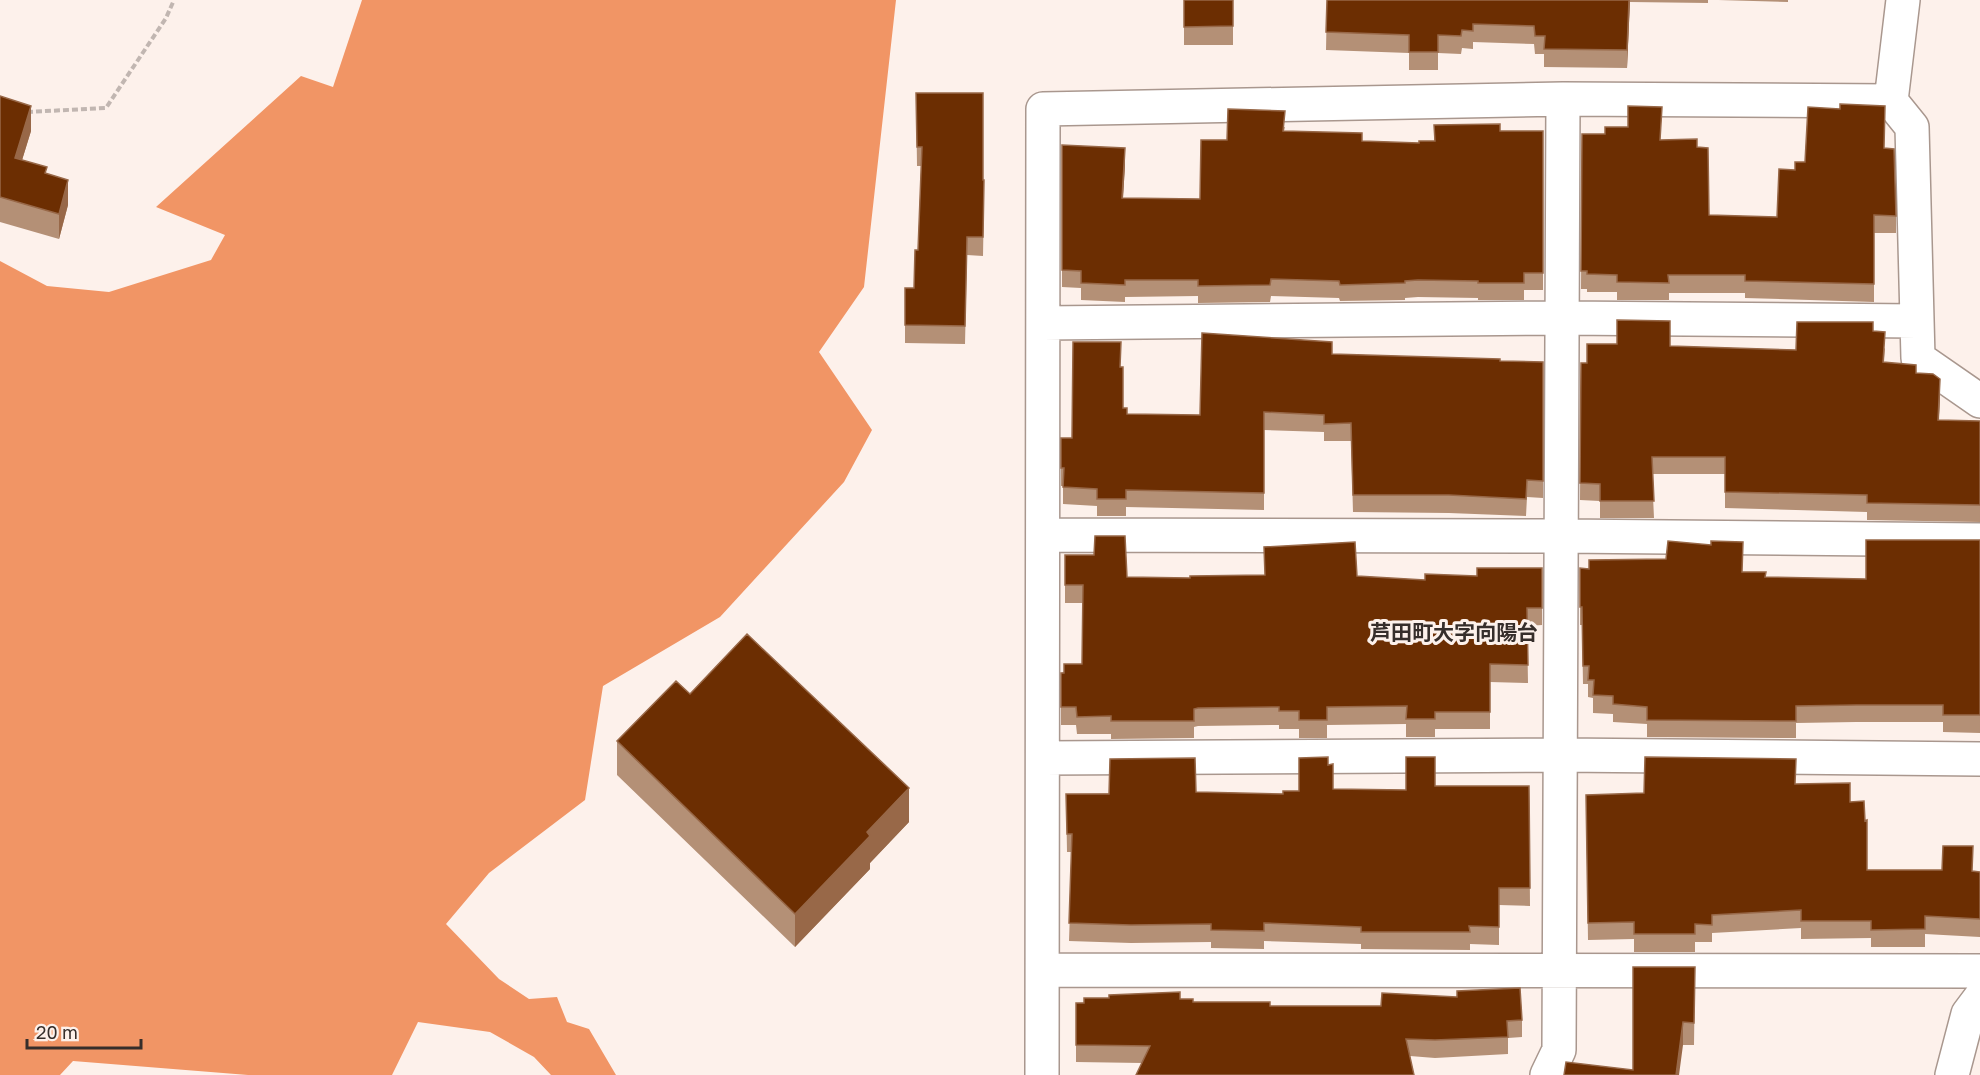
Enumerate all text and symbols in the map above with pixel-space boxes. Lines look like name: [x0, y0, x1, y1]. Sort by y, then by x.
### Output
district label: 芦田町大字向陽台: [1370, 619, 1538, 645]
scale bar: [27, 1012, 141, 1050]
text: 20 m: [36, 1021, 78, 1043]

